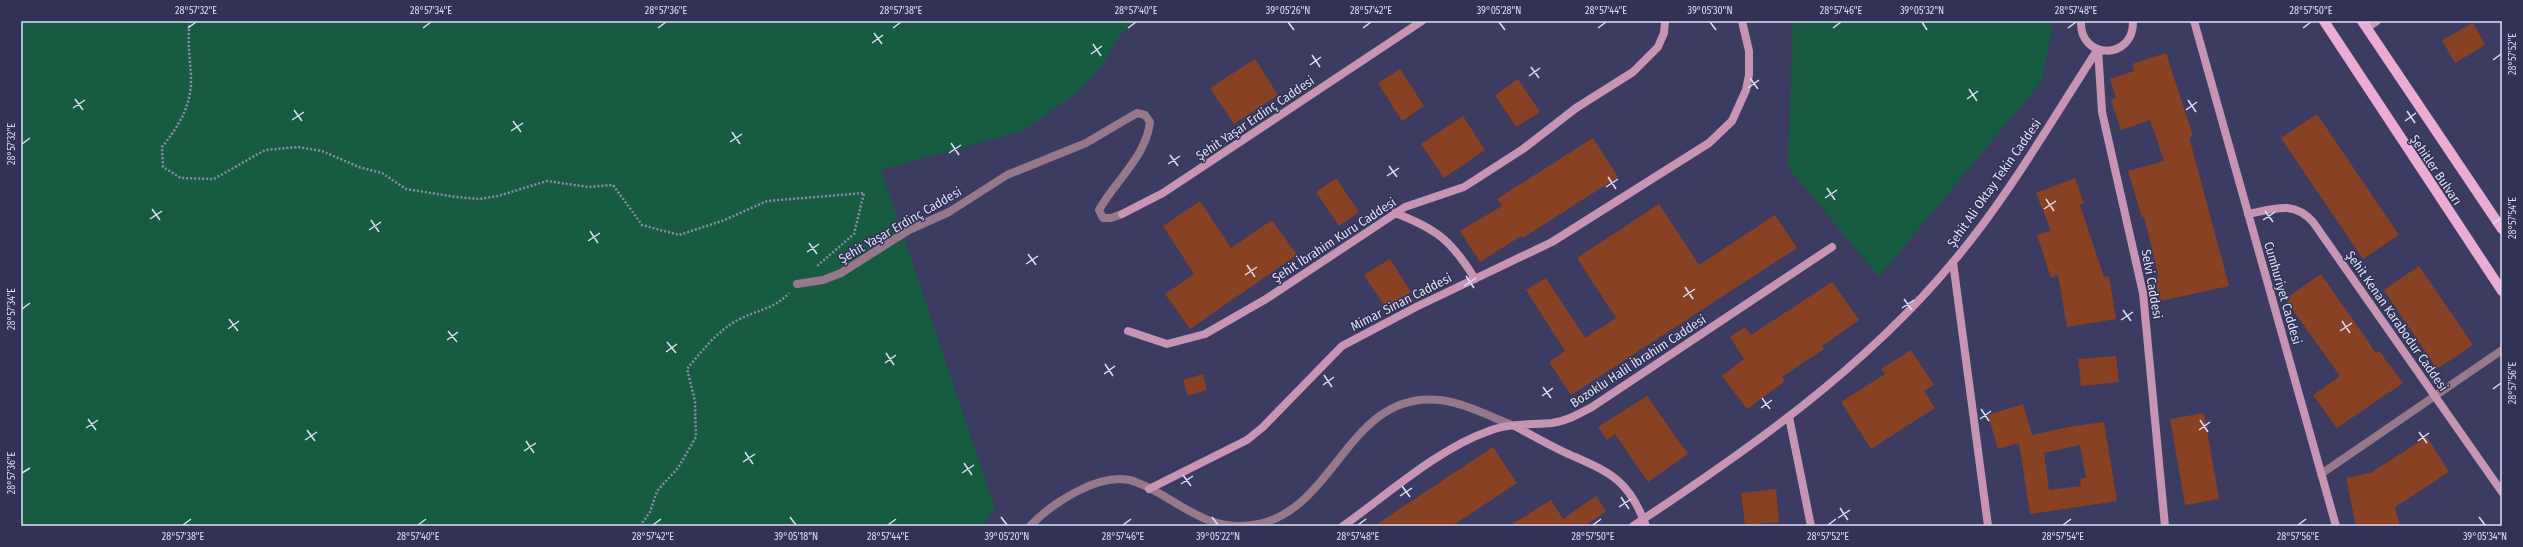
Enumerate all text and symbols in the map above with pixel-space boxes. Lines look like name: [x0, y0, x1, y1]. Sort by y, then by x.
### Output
text: 28°57'32"E: [175, 5, 217, 17]
text: 28°57'34"E: [410, 5, 452, 17]
text: 28°57'36"E: [645, 5, 687, 17]
text: 28°57'38"E: [880, 5, 923, 17]
text: 28°57'40"E: [1115, 5, 1158, 17]
text: 39°05'26"N: [1266, 5, 1310, 17]
text: 28°57'42"E: [1350, 5, 1392, 17]
text: 39°05'28"N: [1477, 5, 1521, 17]
text: 28°57'44"E: [1585, 5, 1627, 17]
text: 39°05'30"N: [1688, 5, 1732, 17]
text: 28°57'46"E: [1820, 5, 1862, 17]
text: 39°05'32"N: [1900, 5, 1944, 17]
text: 28°57'48"E: [2055, 5, 2098, 17]
text: 28°57'50"E: [2290, 5, 2333, 17]
text: 28°57'52"E: [2507, 33, 2519, 75]
street label: Şehit Yaşar Erdinç Caddesi: [1193, 73, 1317, 163]
street label: Şehit Ali Oktay Tekin Caddesi: [1944, 116, 2044, 250]
text: 28°57'32"E: [6, 123, 18, 165]
street label: Şehitler Bulvarı: [2407, 132, 2465, 208]
street label: Şehit Yaşar Erdinç Caddesi: [836, 184, 964, 266]
street label: Şehit İbrahim Kuru Caddesi: [1269, 194, 1399, 286]
text: 28°57'54"E: [2507, 197, 2519, 239]
street label: Cumhuriyet Caddesi: [2261, 240, 2305, 346]
street label: Selvi Caddesi: [2139, 248, 2165, 320]
street label: Şehit Kenan Karabodur Caddesi: [2343, 248, 2451, 394]
street label: Mimar Sinan Caddesi: [1348, 270, 1454, 334]
text: 28°57'34"E: [6, 288, 18, 330]
street label: Bozoklu Halil İbrahim Caddesi: [1567, 312, 1709, 410]
text: 28°57'56"E: [2507, 361, 2519, 404]
text: 28°57'36"E: [6, 452, 18, 494]
text: 28°57'38"E: [162, 531, 205, 543]
text: 28°57'40"E: [397, 531, 440, 543]
text: 28°57'42"E: [632, 531, 674, 543]
text: 39°05'18"N: [774, 531, 818, 543]
text: 28°57'44"E: [867, 531, 909, 543]
text: 39°05'20"N: [985, 531, 1029, 543]
text: 28°57'46"E: [1102, 531, 1144, 543]
text: 39°05'22"N: [1196, 531, 1240, 543]
text: 28°57'48"E: [1337, 531, 1380, 543]
text: 28°57'50"E: [1572, 531, 1615, 543]
text: 28°57'52"E: [1807, 531, 1849, 543]
text: 28°57'54"E: [2042, 531, 2084, 543]
text: 28°57'56"E: [2277, 531, 2320, 543]
text: 39°05'34"N: [2463, 531, 2507, 543]

